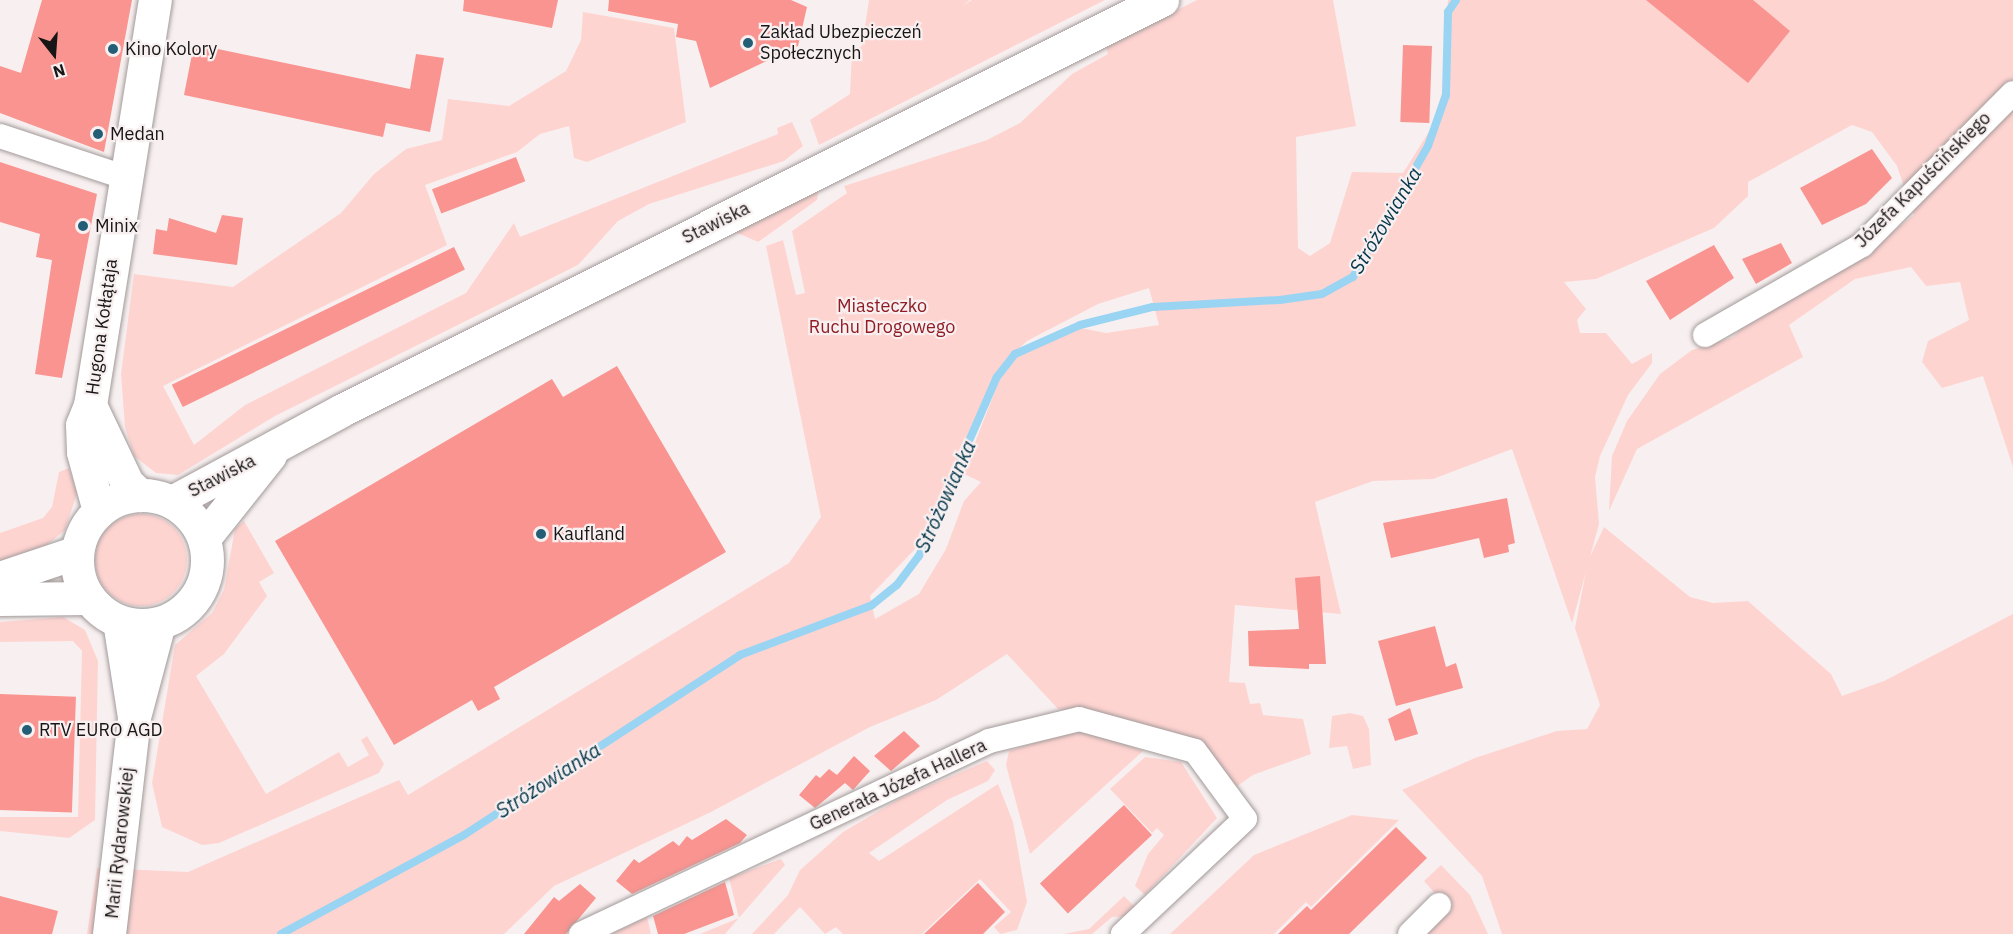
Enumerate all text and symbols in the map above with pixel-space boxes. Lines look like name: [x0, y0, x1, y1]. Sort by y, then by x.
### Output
place label: Zakład Ubezpieczeń Społecznych: [760, 22, 922, 64]
north arrow: [24, 24, 84, 84]
marker: Zakład Ubezpieczeń Społecznych: [741, 36, 755, 50]
place label: Kino Kolory: [125, 38, 217, 60]
marker: Kino Kolory: [106, 42, 120, 56]
text: N: [51, 60, 68, 82]
street label: Józefa Kapuścińskiego: [1851, 108, 1995, 252]
place label: Medan: [110, 123, 165, 145]
marker: Medan: [91, 127, 105, 141]
water label: Stróżowianka: [1344, 162, 1426, 278]
street label: Stawiska: [679, 197, 753, 249]
place label: Minix: [95, 215, 138, 237]
marker: Minix: [76, 219, 90, 233]
street label: Hugona Kołłątaja: [82, 257, 122, 397]
park label: Miasteczko Ruchu Drogowego: [809, 296, 955, 338]
water label: Stróżowianka: [910, 436, 980, 556]
street label: Stawiska: [185, 450, 259, 502]
place label: Kaufland: [553, 523, 625, 545]
marker: Kaufland: [534, 527, 548, 541]
place label: RTV EURO AGD: [39, 719, 163, 741]
marker: RTV EURO AGD: [20, 723, 34, 737]
street label: Generała Józefa Hallera: [806, 735, 990, 835]
water label: Stróżowianka: [491, 737, 605, 823]
street label: Marii Rydarowskiej: [101, 766, 139, 920]

